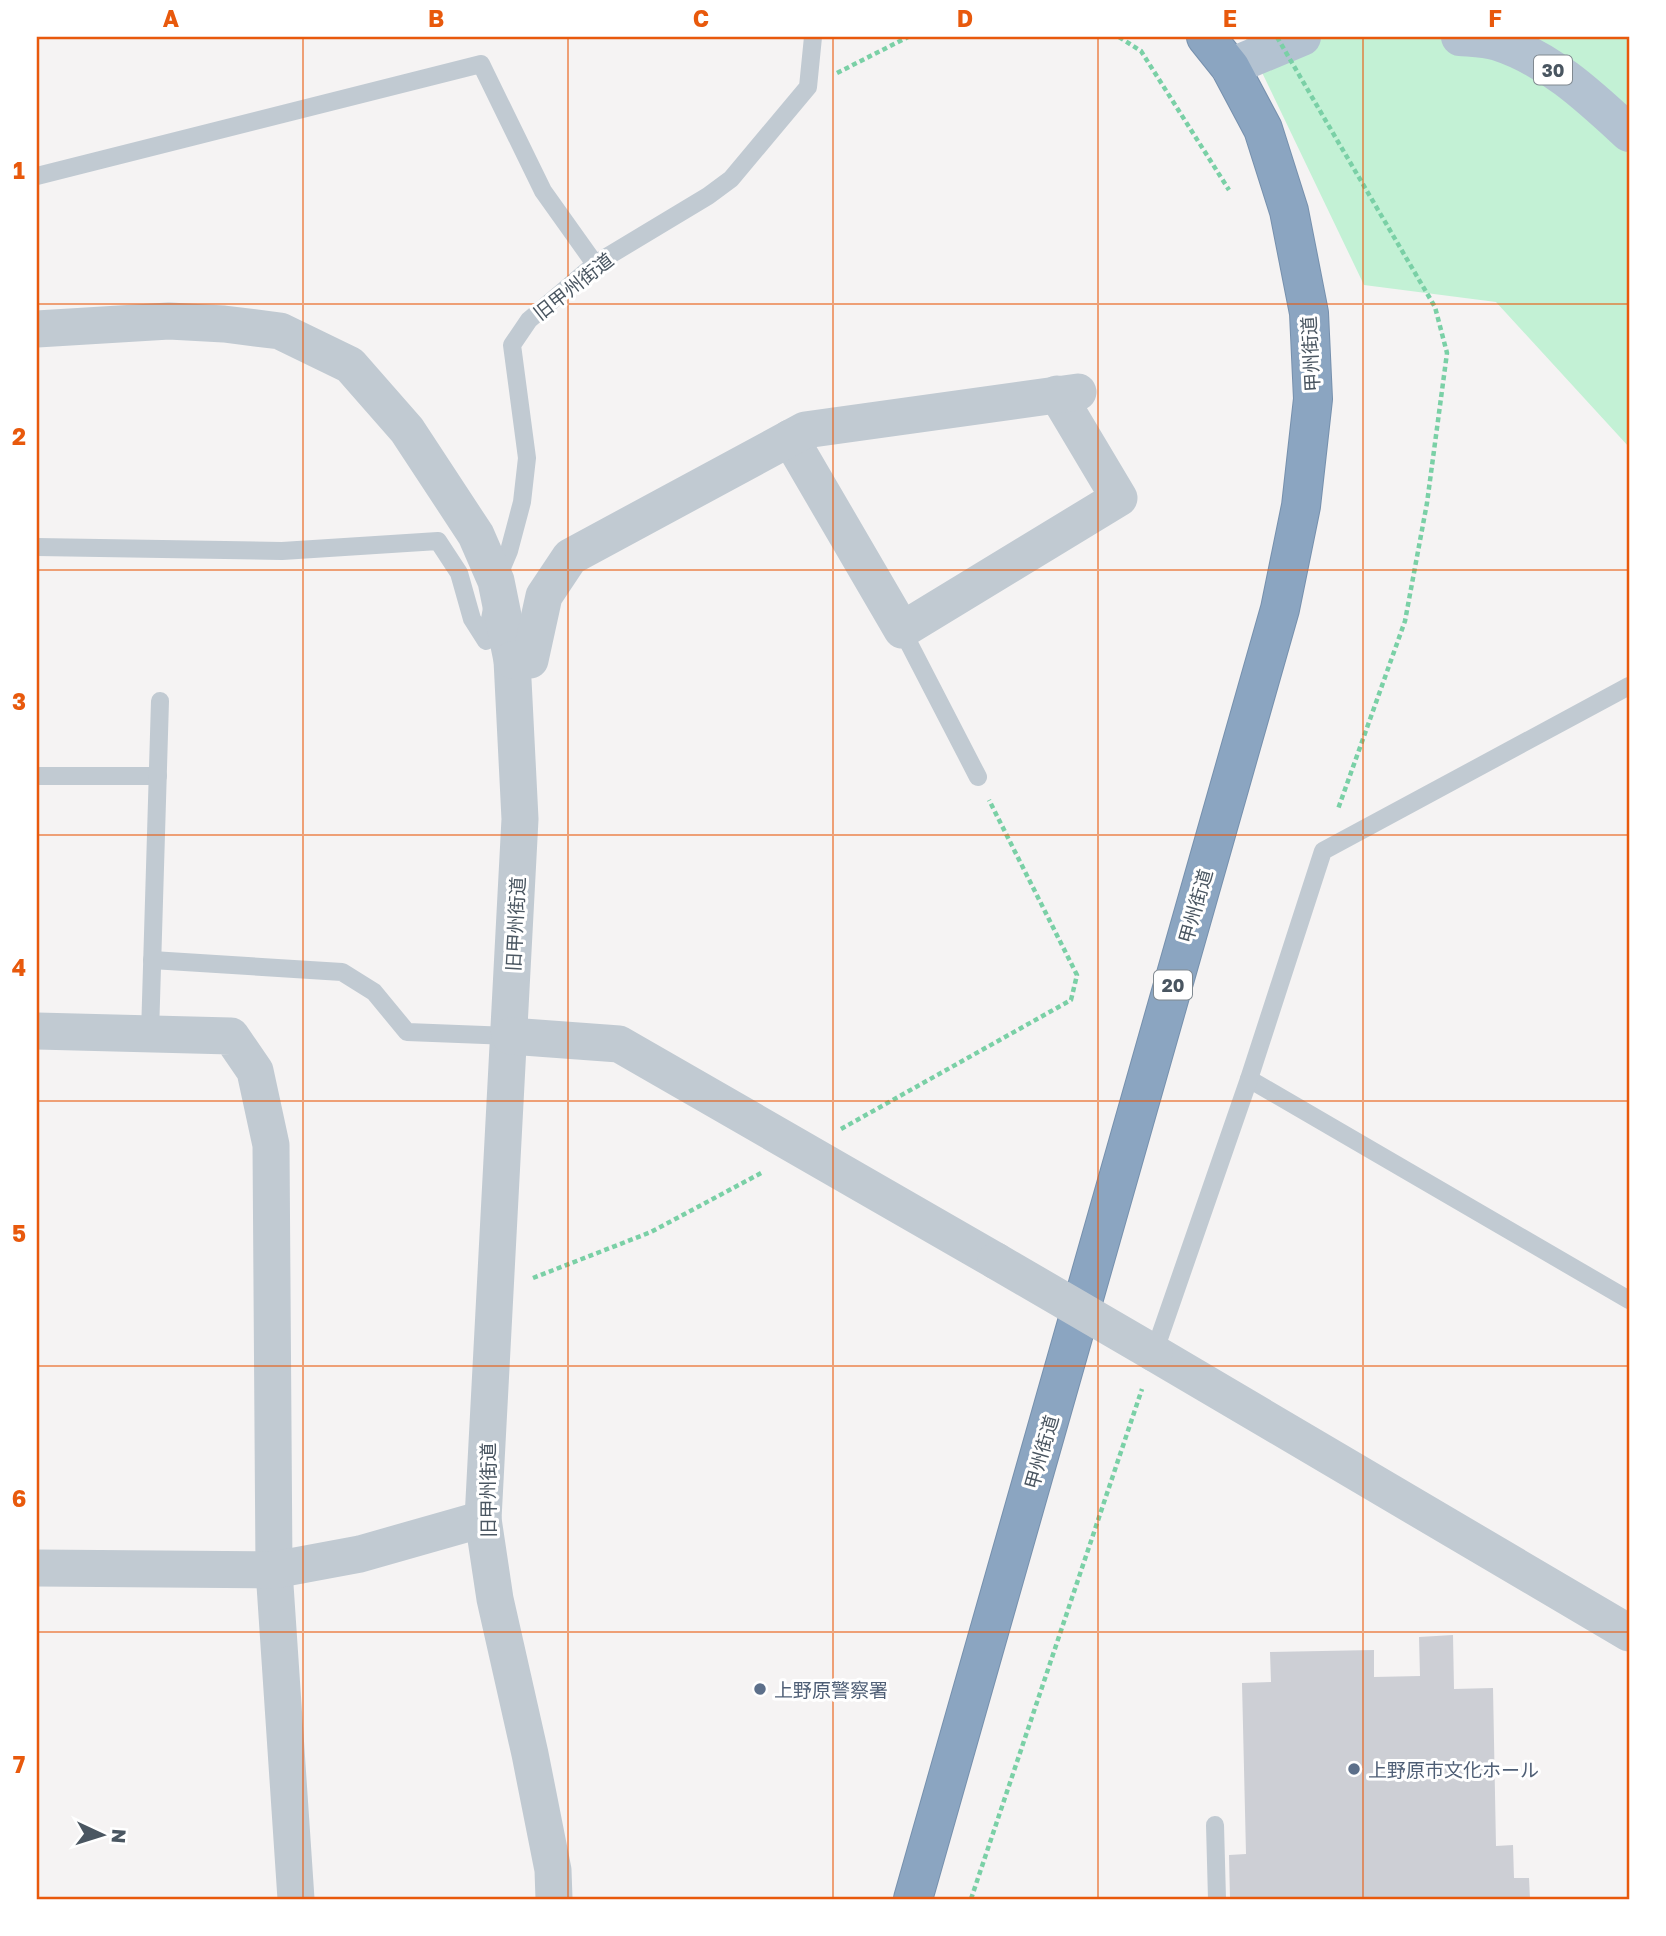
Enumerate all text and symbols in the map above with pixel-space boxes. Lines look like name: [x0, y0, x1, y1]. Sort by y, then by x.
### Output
text: A: [163, 4, 180, 32]
text: B: [428, 4, 444, 32]
text: C: [693, 4, 709, 32]
text: D: [957, 4, 973, 32]
text: E: [1223, 4, 1237, 32]
text: F: [1488, 4, 1502, 32]
road number: 30: [1534, 56, 1572, 84]
text: 1: [13, 156, 25, 184]
street label: 旧甲州街道: [528, 248, 618, 324]
street label: 甲州街道: [1297, 315, 1323, 393]
text: 2: [12, 422, 26, 450]
text: 3: [12, 687, 26, 715]
street label: 甲州街道: [1173, 866, 1217, 946]
street label: 旧甲州街道: [501, 876, 529, 972]
text: 4: [12, 953, 26, 981]
road number: 20: [1154, 970, 1192, 1000]
text: 5: [12, 1219, 26, 1247]
street label: 甲州街道: [1019, 1412, 1063, 1492]
street label: 旧甲州街道: [476, 1442, 499, 1538]
text: 6: [12, 1484, 26, 1512]
place label: 上野原警察署: [774, 1678, 888, 1701]
marker: 上野原警察署: [752, 1681, 768, 1697]
text: 7: [13, 1750, 25, 1778]
place label: 上野原市文化ホール: [1368, 1758, 1539, 1781]
marker: 上野原市文化ホール: [1346, 1761, 1362, 1777]
north arrow: [66, 1800, 136, 1870]
text: N: [107, 1828, 131, 1844]

